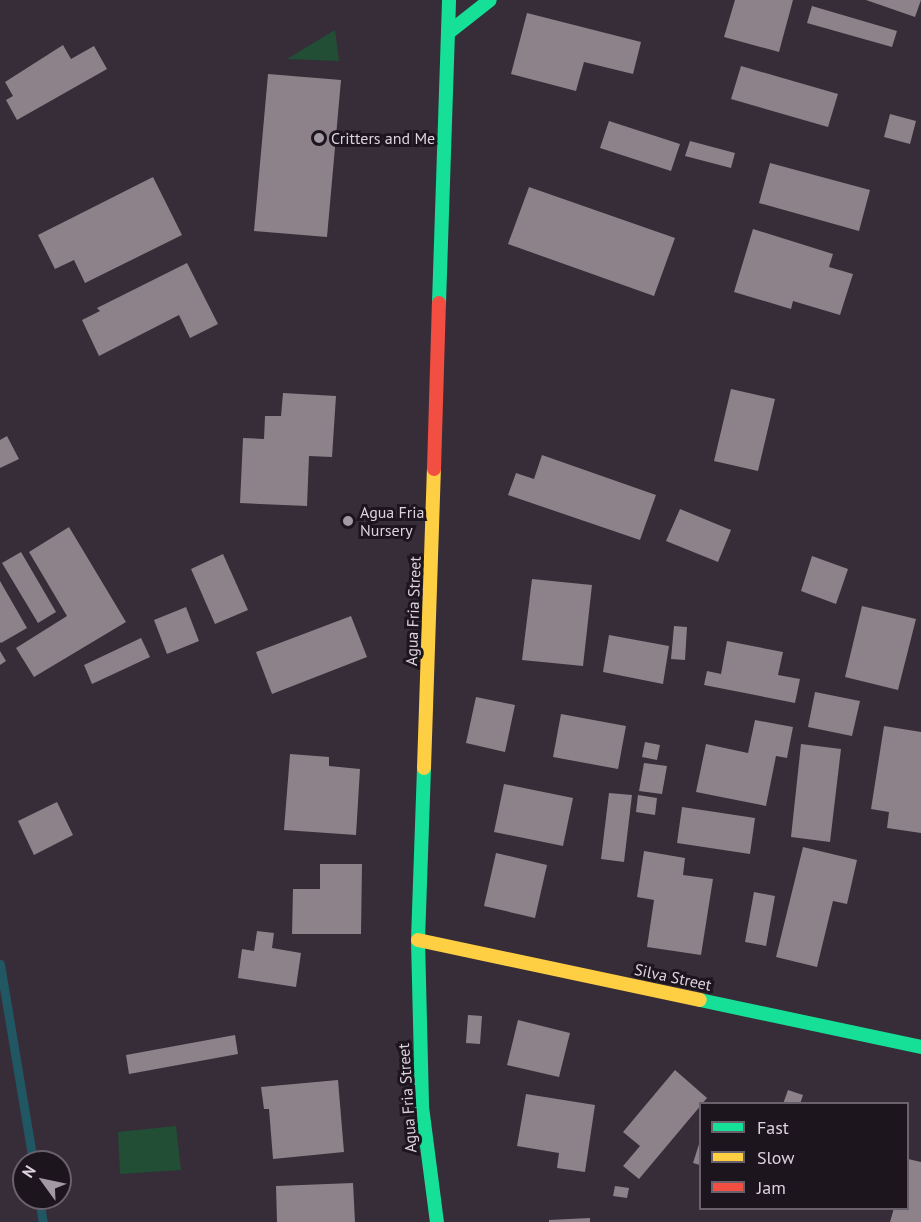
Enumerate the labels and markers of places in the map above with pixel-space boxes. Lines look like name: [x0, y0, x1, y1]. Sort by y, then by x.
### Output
place label: Critters and Me: [331, 128, 435, 148]
marker: Critters and Me: [312, 131, 326, 145]
place label: Agua Fria Nursery: [360, 502, 425, 540]
marker: Agua Fria Nursery: [341, 514, 355, 528]

